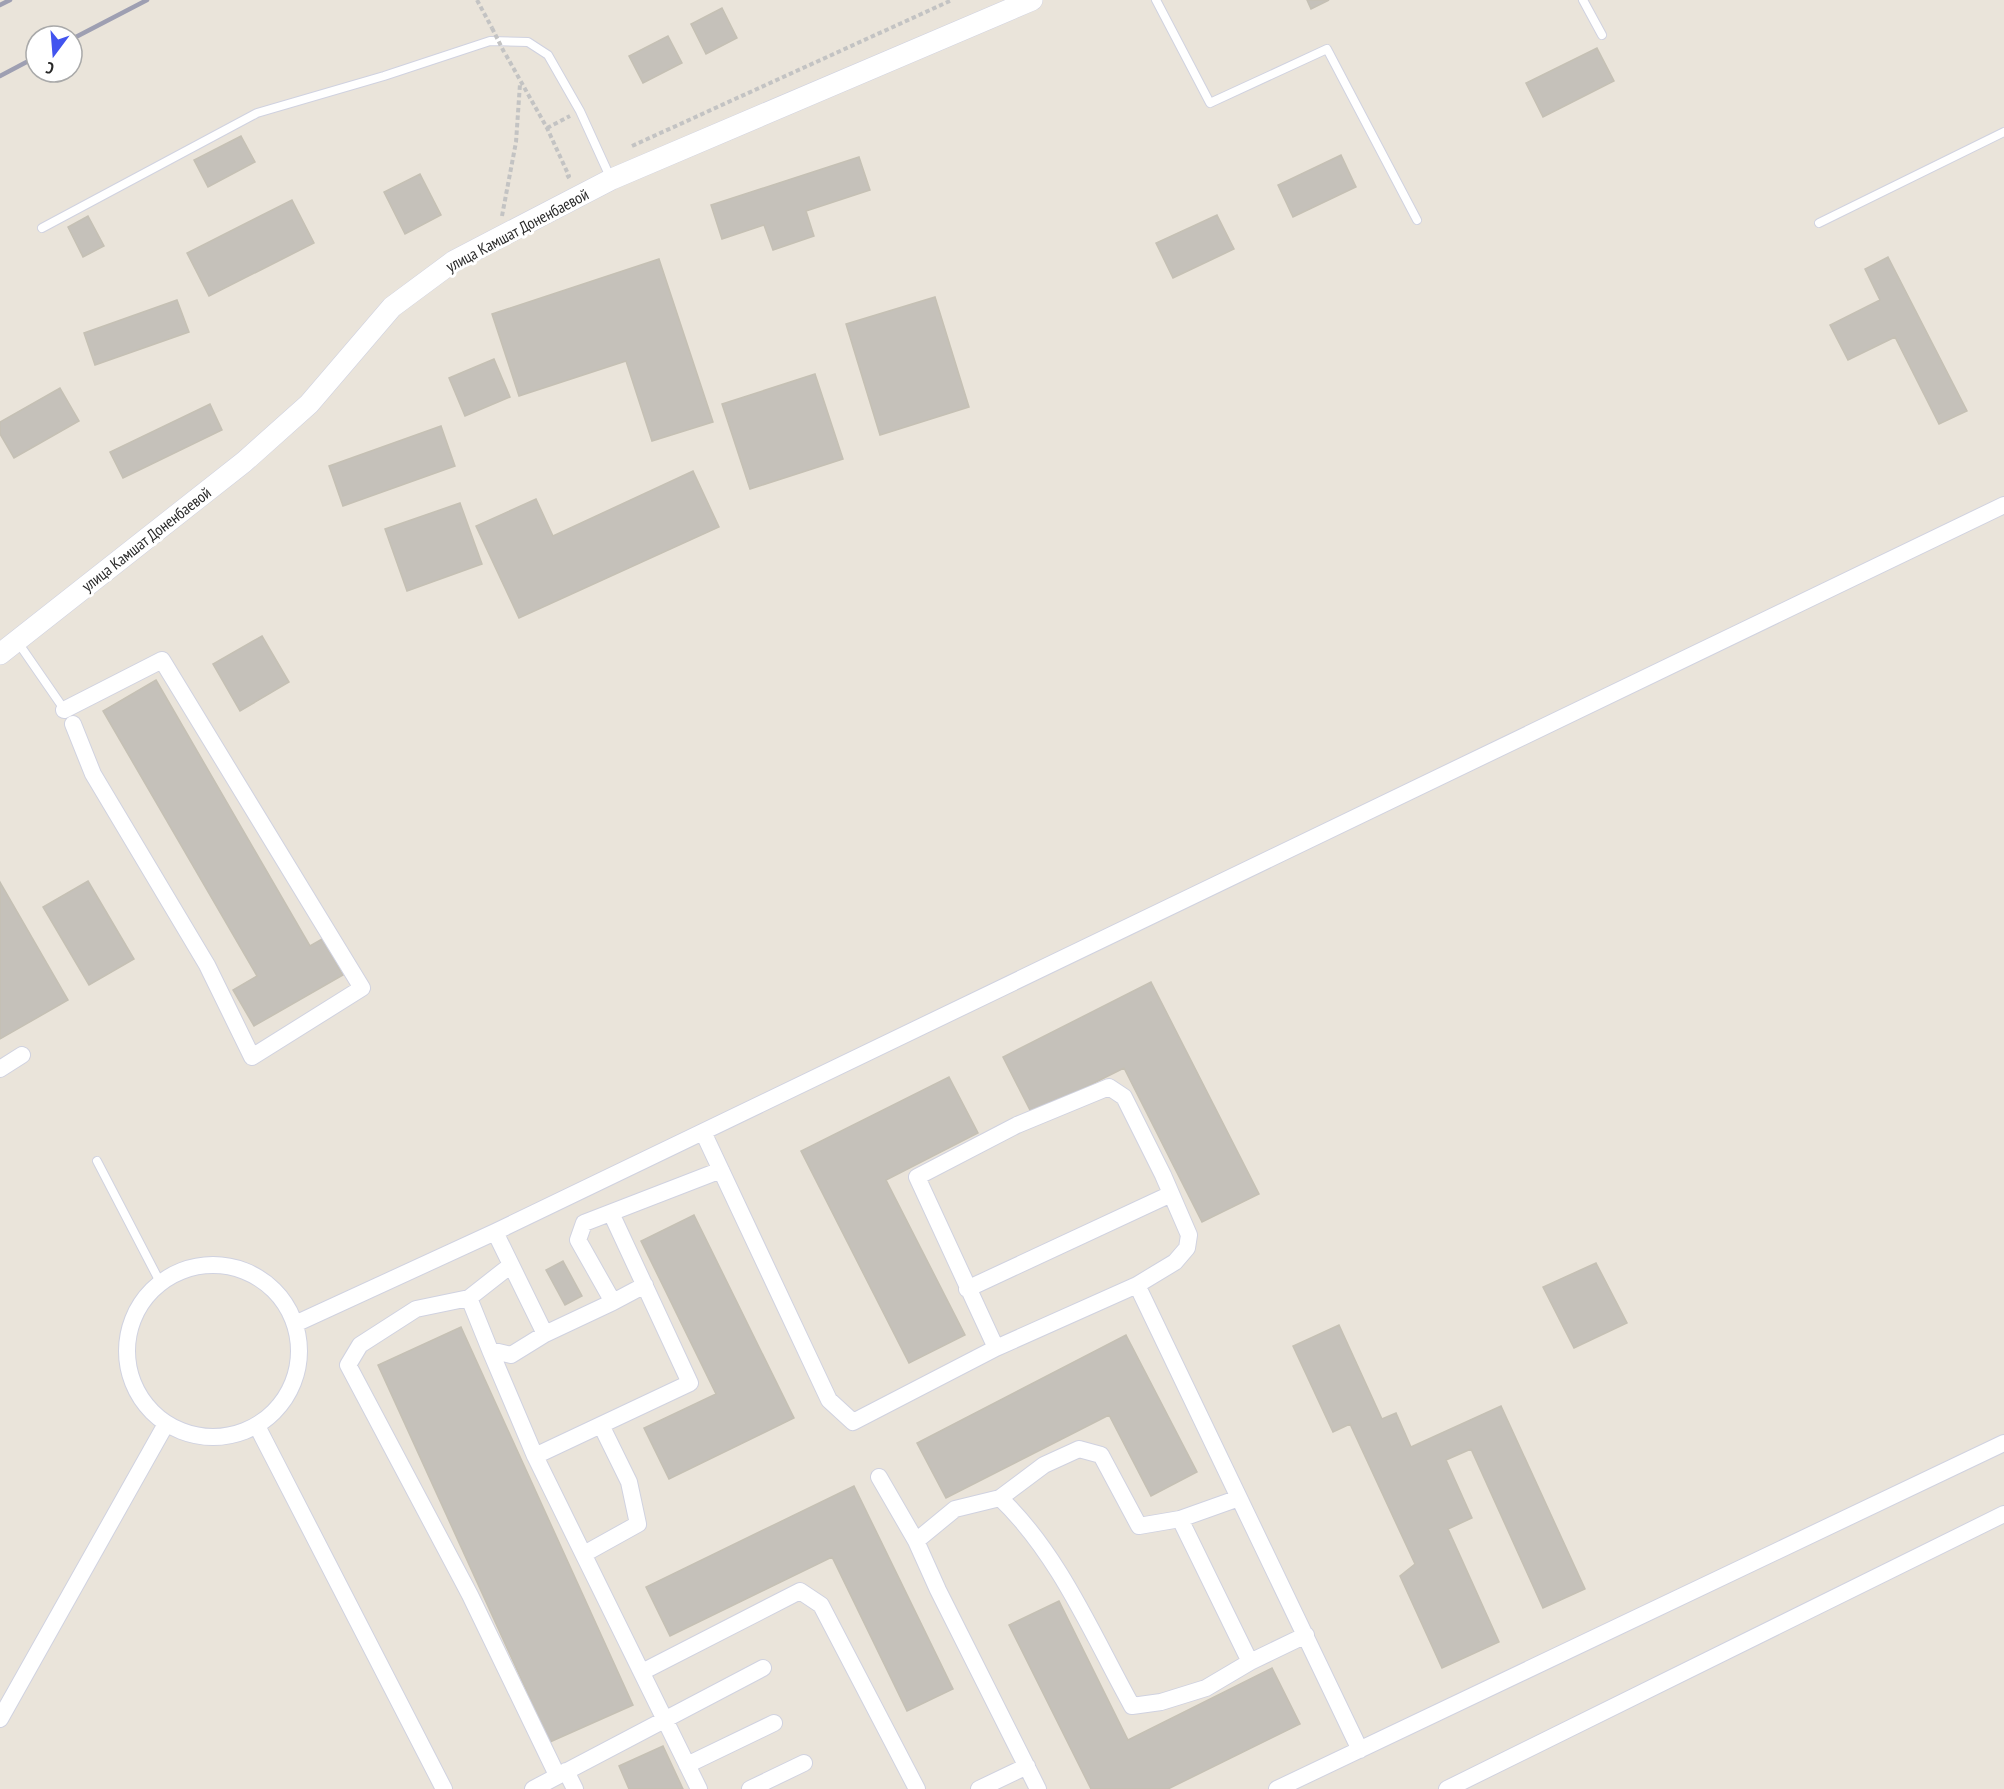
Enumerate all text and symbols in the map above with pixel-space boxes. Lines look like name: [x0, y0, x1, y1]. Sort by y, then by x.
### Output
north arrow: [24, 24, 84, 84]
text: С: [43, 58, 56, 79]
street label: улица Камшат Доненбаевой: [442, 184, 592, 276]
street label: улица Камшат Доненбаевой: [77, 482, 215, 596]

